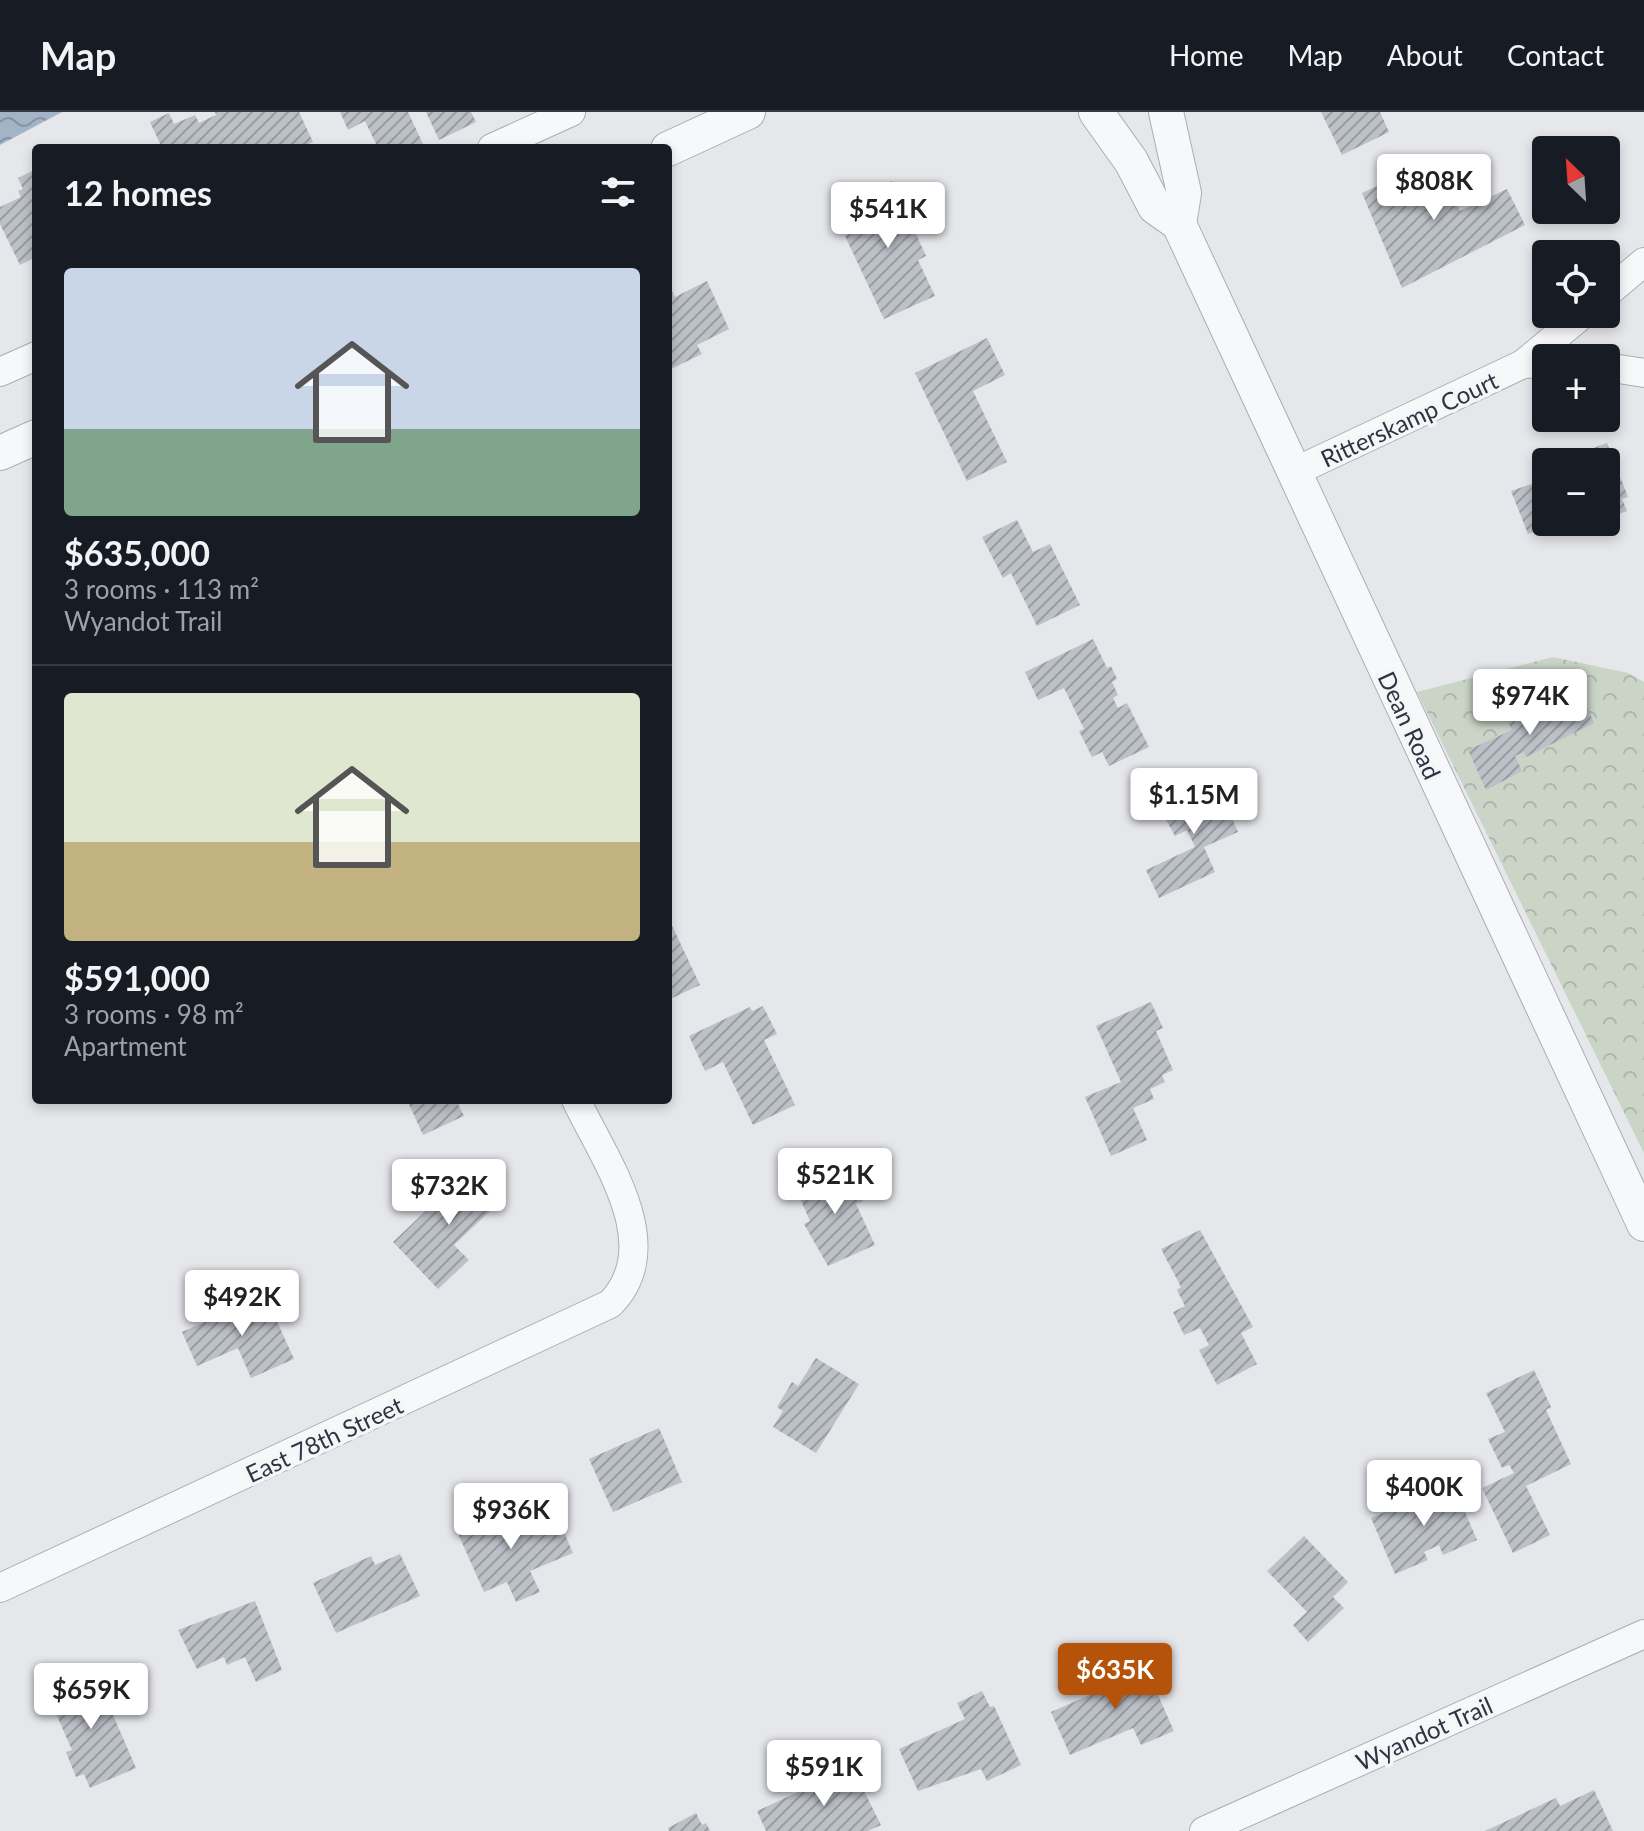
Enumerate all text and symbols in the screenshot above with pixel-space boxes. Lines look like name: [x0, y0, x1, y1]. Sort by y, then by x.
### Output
text: Map: [40, 32, 116, 78]
text: Home: [1169, 38, 1244, 72]
text: Map: [1288, 38, 1343, 72]
text: About: [1387, 38, 1463, 72]
text: Contact: [1507, 38, 1604, 72]
north arrow: [1532, 136, 1620, 224]
map controls: [1532, 136, 1620, 536]
pin: $808K: [1378, 154, 1490, 222]
text: $808K: [1395, 164, 1473, 196]
icon: filters: [596, 170, 640, 214]
text: 12 homes: [64, 172, 212, 213]
pin: $541K: [832, 182, 944, 250]
text: $541K: [849, 192, 927, 224]
button: locate: [1532, 240, 1620, 328]
icon: home: [280, 320, 424, 464]
button: +: [1532, 344, 1620, 432]
street label: Ritterskamp Court: [1316, 365, 1503, 473]
button: −: [1532, 448, 1620, 536]
text: $635,000: [64, 532, 210, 573]
text: 3 rooms · 113 m²: [64, 573, 259, 605]
text: Wyandot Trail: [64, 605, 222, 637]
street label: Dean Road: [1372, 667, 1448, 783]
pin: $974K: [1474, 669, 1586, 737]
text: $974K: [1491, 679, 1569, 711]
icon: home: [280, 745, 424, 889]
pin: $1.15M: [1129, 768, 1259, 836]
text: $1.15M: [1148, 778, 1240, 810]
text: $591,000: [64, 957, 210, 998]
text: 3 rooms · 98 m²: [64, 998, 244, 1030]
text: Apartment: [64, 1030, 187, 1062]
pin: $521K: [779, 1148, 891, 1216]
text: $521K: [796, 1158, 874, 1190]
pin: $732K: [393, 1159, 505, 1227]
text: $732K: [410, 1169, 488, 1201]
pin: $492K: [186, 1270, 298, 1338]
text: $492K: [203, 1280, 281, 1312]
street label: East 78th Street: [241, 1390, 407, 1488]
pin: $400K: [1368, 1460, 1480, 1528]
text: $400K: [1385, 1470, 1463, 1502]
pin: $936K: [455, 1483, 567, 1551]
text: $936K: [472, 1493, 550, 1525]
pin: $635K: [1059, 1643, 1171, 1711]
text: $635K: [1076, 1653, 1154, 1685]
pin: $659K: [35, 1663, 147, 1731]
text: $659K: [52, 1673, 130, 1705]
street label: Wyandot Trail: [1351, 1690, 1497, 1776]
pin: $591K: [768, 1740, 880, 1808]
text: $591K: [785, 1750, 863, 1782]

